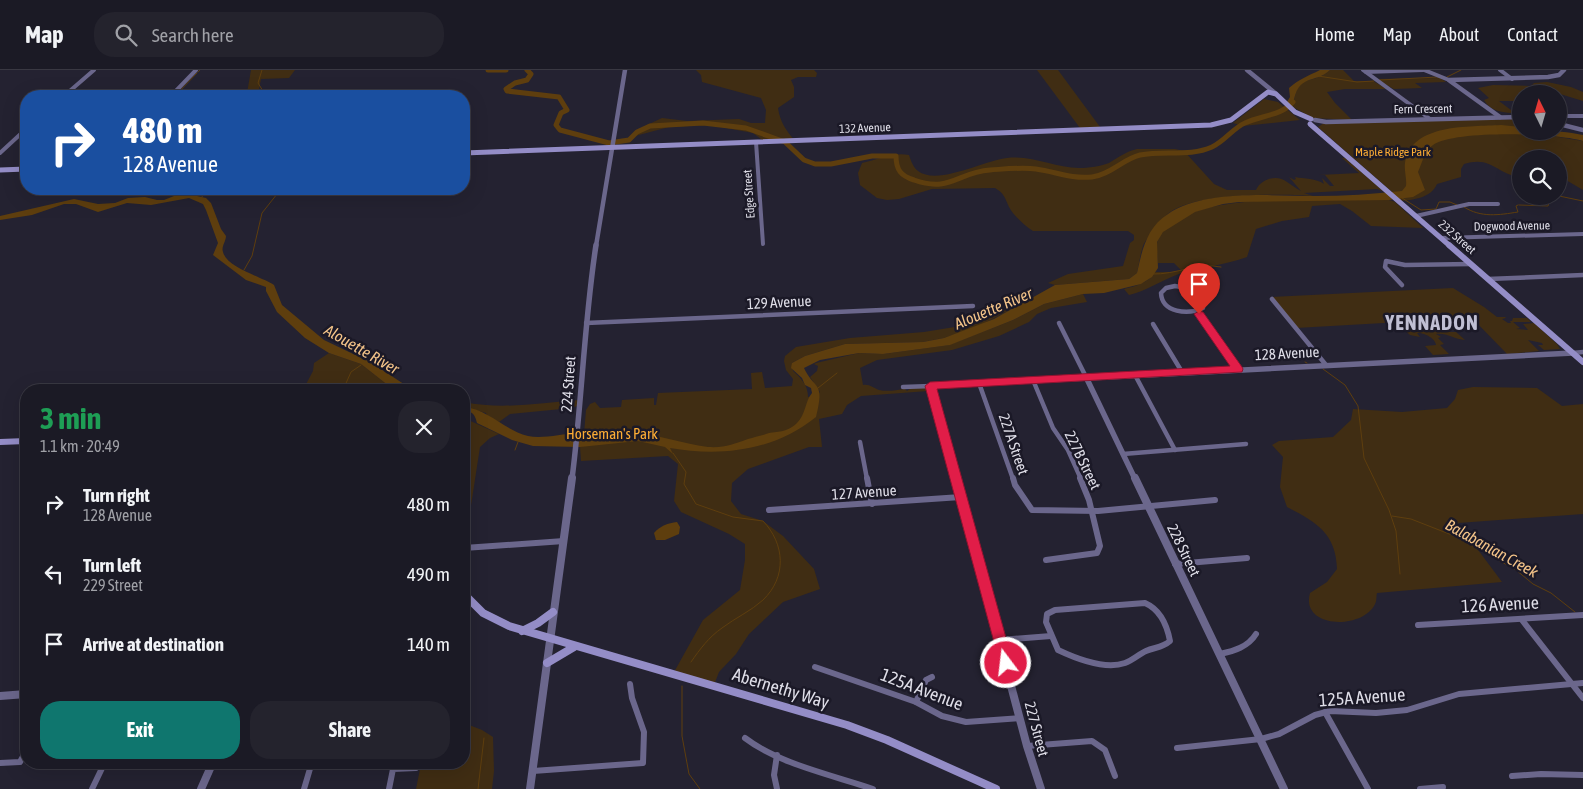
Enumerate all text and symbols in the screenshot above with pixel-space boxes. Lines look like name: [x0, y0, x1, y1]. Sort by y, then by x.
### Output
search box: [94, 12, 444, 57]
text: Map: [25, 21, 64, 48]
icon: search: [112, 21, 140, 49]
text: Search here: [152, 24, 234, 46]
text: Home: [1315, 24, 1355, 45]
text: Map: [1383, 24, 1412, 45]
text: About: [1440, 24, 1479, 45]
text: Contact: [1507, 24, 1558, 45]
north arrow: [1512, 85, 1568, 140]
map controls: [1512, 85, 1567, 205]
street label: Fern Crescent: [1393, 101, 1453, 117]
icon: right: [40, 110, 105, 175]
text: 480 m: [123, 110, 202, 150]
street label: 132 Avenue: [839, 120, 891, 136]
park label: Maple Ridge Park: [1355, 145, 1432, 159]
button: search: [1512, 150, 1567, 205]
text: 128 Avenue: [123, 151, 218, 177]
street label: Edge Street: [740, 168, 758, 219]
street label: 232 Street: [1435, 217, 1479, 257]
street label: Dogwood Avenue: [1474, 218, 1550, 234]
pin: [1178, 263, 1220, 314]
icon: arrive: [1185, 270, 1213, 298]
water label: Alouette River: [950, 283, 1036, 333]
street label: 129 Avenue: [746, 292, 812, 312]
district label: YENNADON: [1384, 311, 1479, 334]
water label: Alouette River: [321, 320, 404, 378]
street label: 128 Avenue: [1254, 343, 1320, 363]
street label: 224 Street: [558, 355, 578, 413]
text: 3 min: [40, 401, 101, 435]
button: close: [398, 401, 450, 453]
street label: 227A Street: [996, 411, 1032, 477]
park label: Horseman's Park: [566, 425, 658, 442]
street label: 227B Street: [1062, 428, 1104, 492]
text: 1.1 km · 20:49: [40, 437, 120, 455]
street label: 127 Avenue: [831, 481, 897, 503]
text: Turn right: [83, 484, 150, 506]
icon: right: [40, 490, 68, 518]
text: 480 m: [407, 493, 450, 515]
text: 128 Avenue: [83, 506, 152, 524]
water label: Balabanian Creek: [1443, 515, 1542, 581]
street label: 228 Street: [1164, 521, 1204, 579]
text: Turn left: [83, 554, 141, 576]
icon: left: [40, 560, 68, 588]
text: 490 m: [407, 563, 450, 585]
text: 229 Street: [83, 576, 143, 594]
street label: 126 Avenue: [1461, 591, 1539, 617]
icon: arrive: [40, 630, 68, 658]
text: Arrive at destination: [83, 633, 224, 655]
text: 140 m: [407, 633, 450, 655]
position arrow: [979, 636, 1031, 688]
street label: Abernethy Way: [730, 663, 832, 713]
street label: 125A Avenue: [878, 664, 966, 714]
street label: 125A Avenue: [1318, 684, 1406, 710]
street label: 227 Street: [1022, 700, 1052, 758]
button: Exit: [40, 701, 240, 759]
button: Share: [250, 701, 450, 759]

